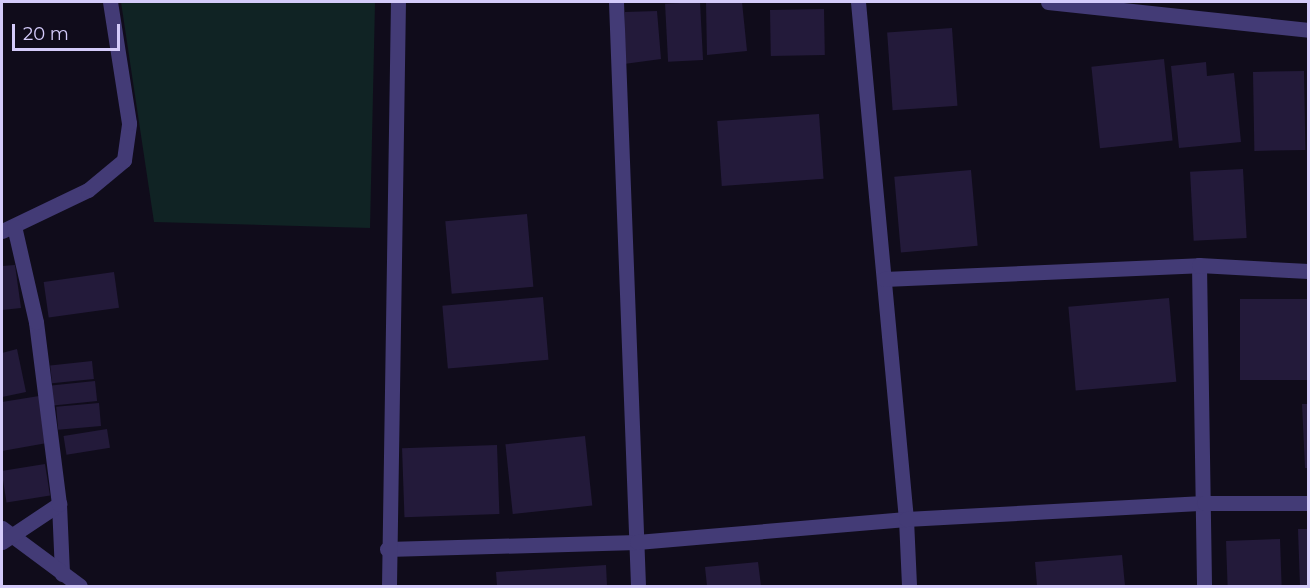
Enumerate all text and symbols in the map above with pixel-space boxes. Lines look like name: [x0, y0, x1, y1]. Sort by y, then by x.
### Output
scale bar: [15, 12, 123, 50]
text: 20 m: [23, 23, 69, 45]

